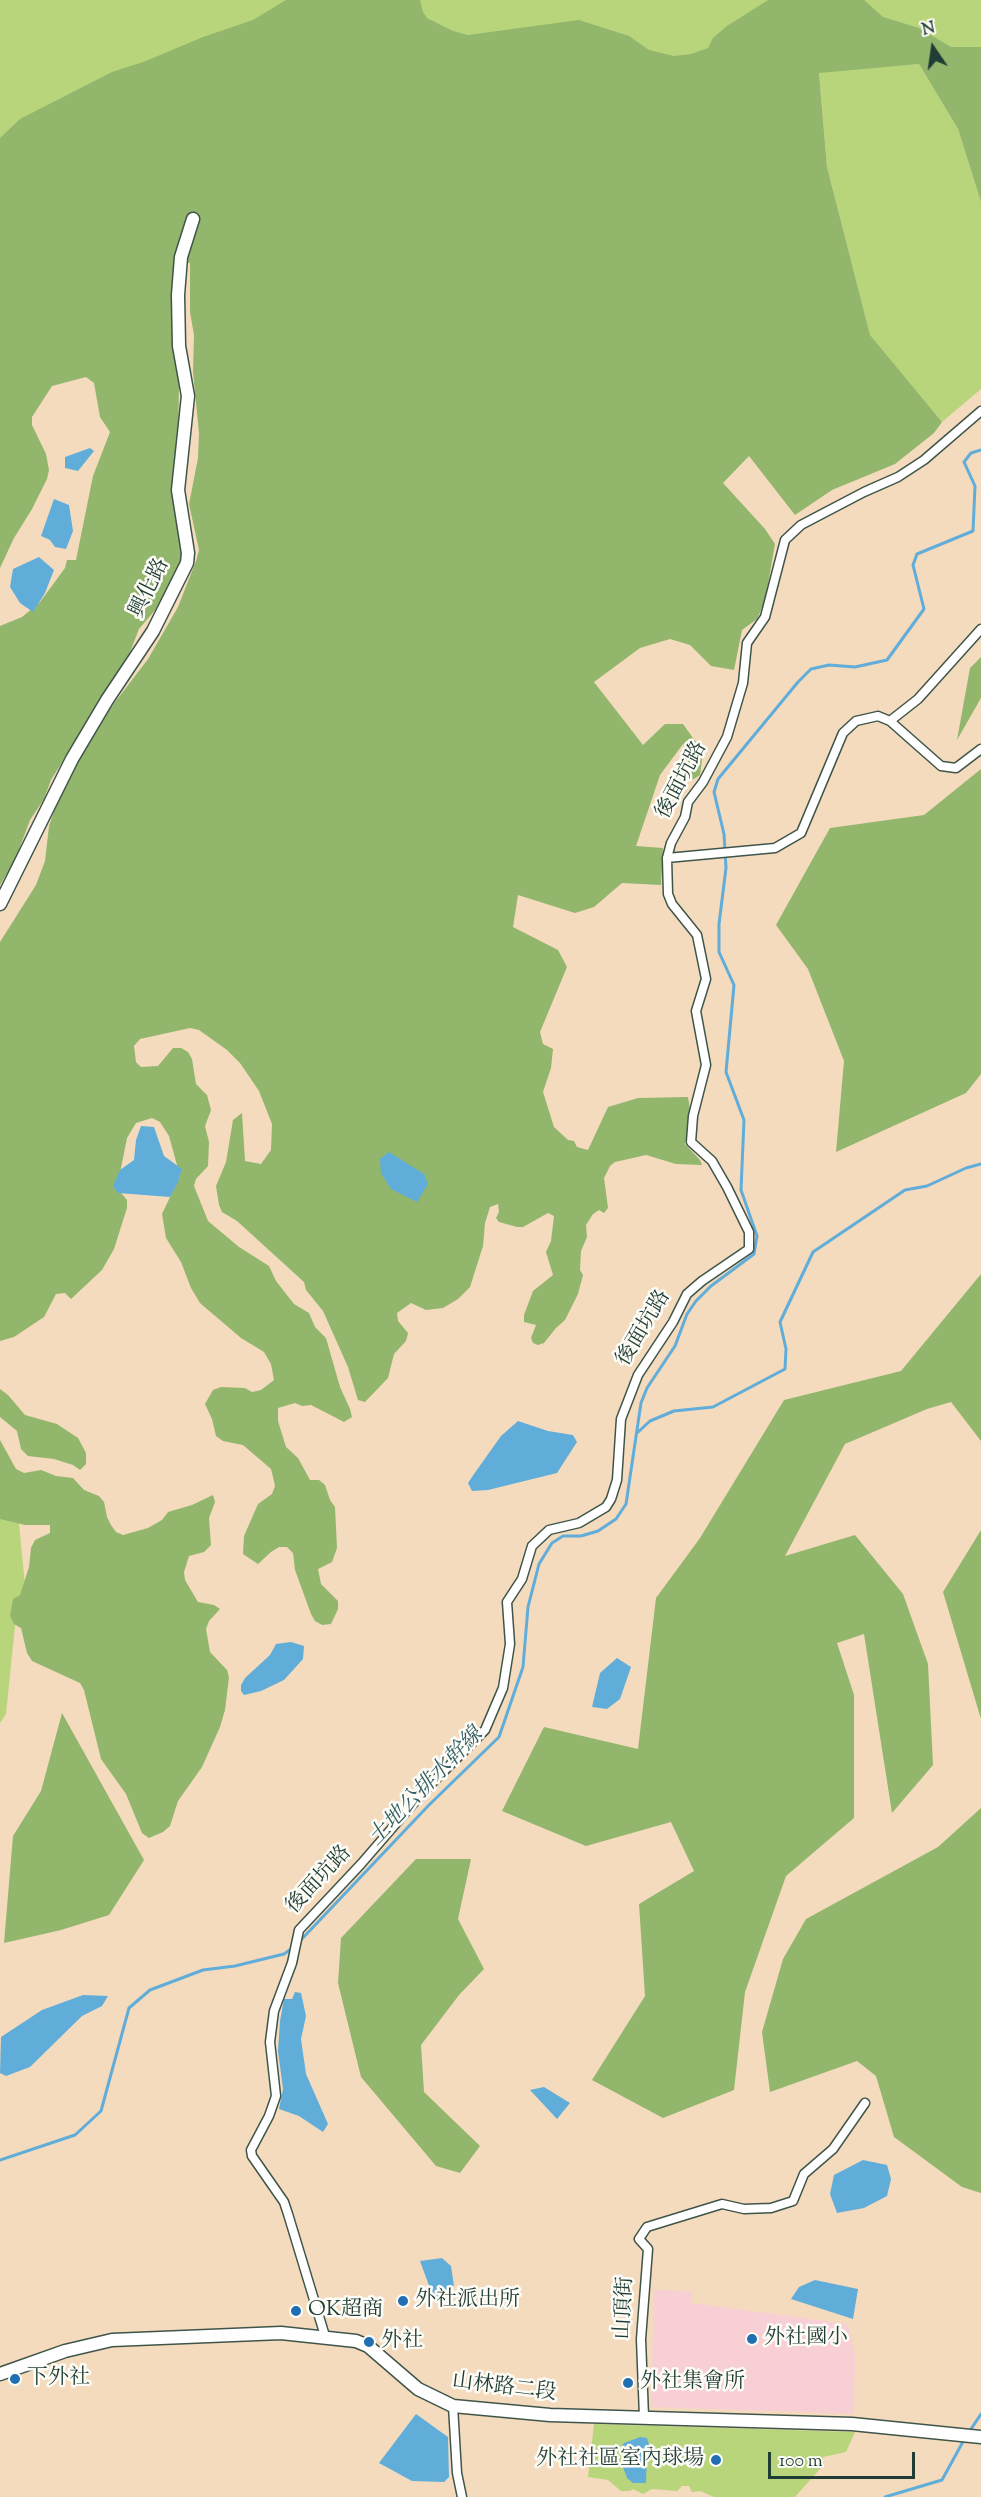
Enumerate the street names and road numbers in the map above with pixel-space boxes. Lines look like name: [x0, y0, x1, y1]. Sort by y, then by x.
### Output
street label: 興化路: [126, 555, 176, 623]
street label: 後面坑路: [652, 738, 714, 824]
street label: 後面坑路: [613, 1287, 677, 1371]
street label: 後面坑路: [282, 1842, 358, 1920]
street label: 山頂街: [612, 2276, 640, 2340]
street label: 山林路二段: [450, 2370, 558, 2408]

